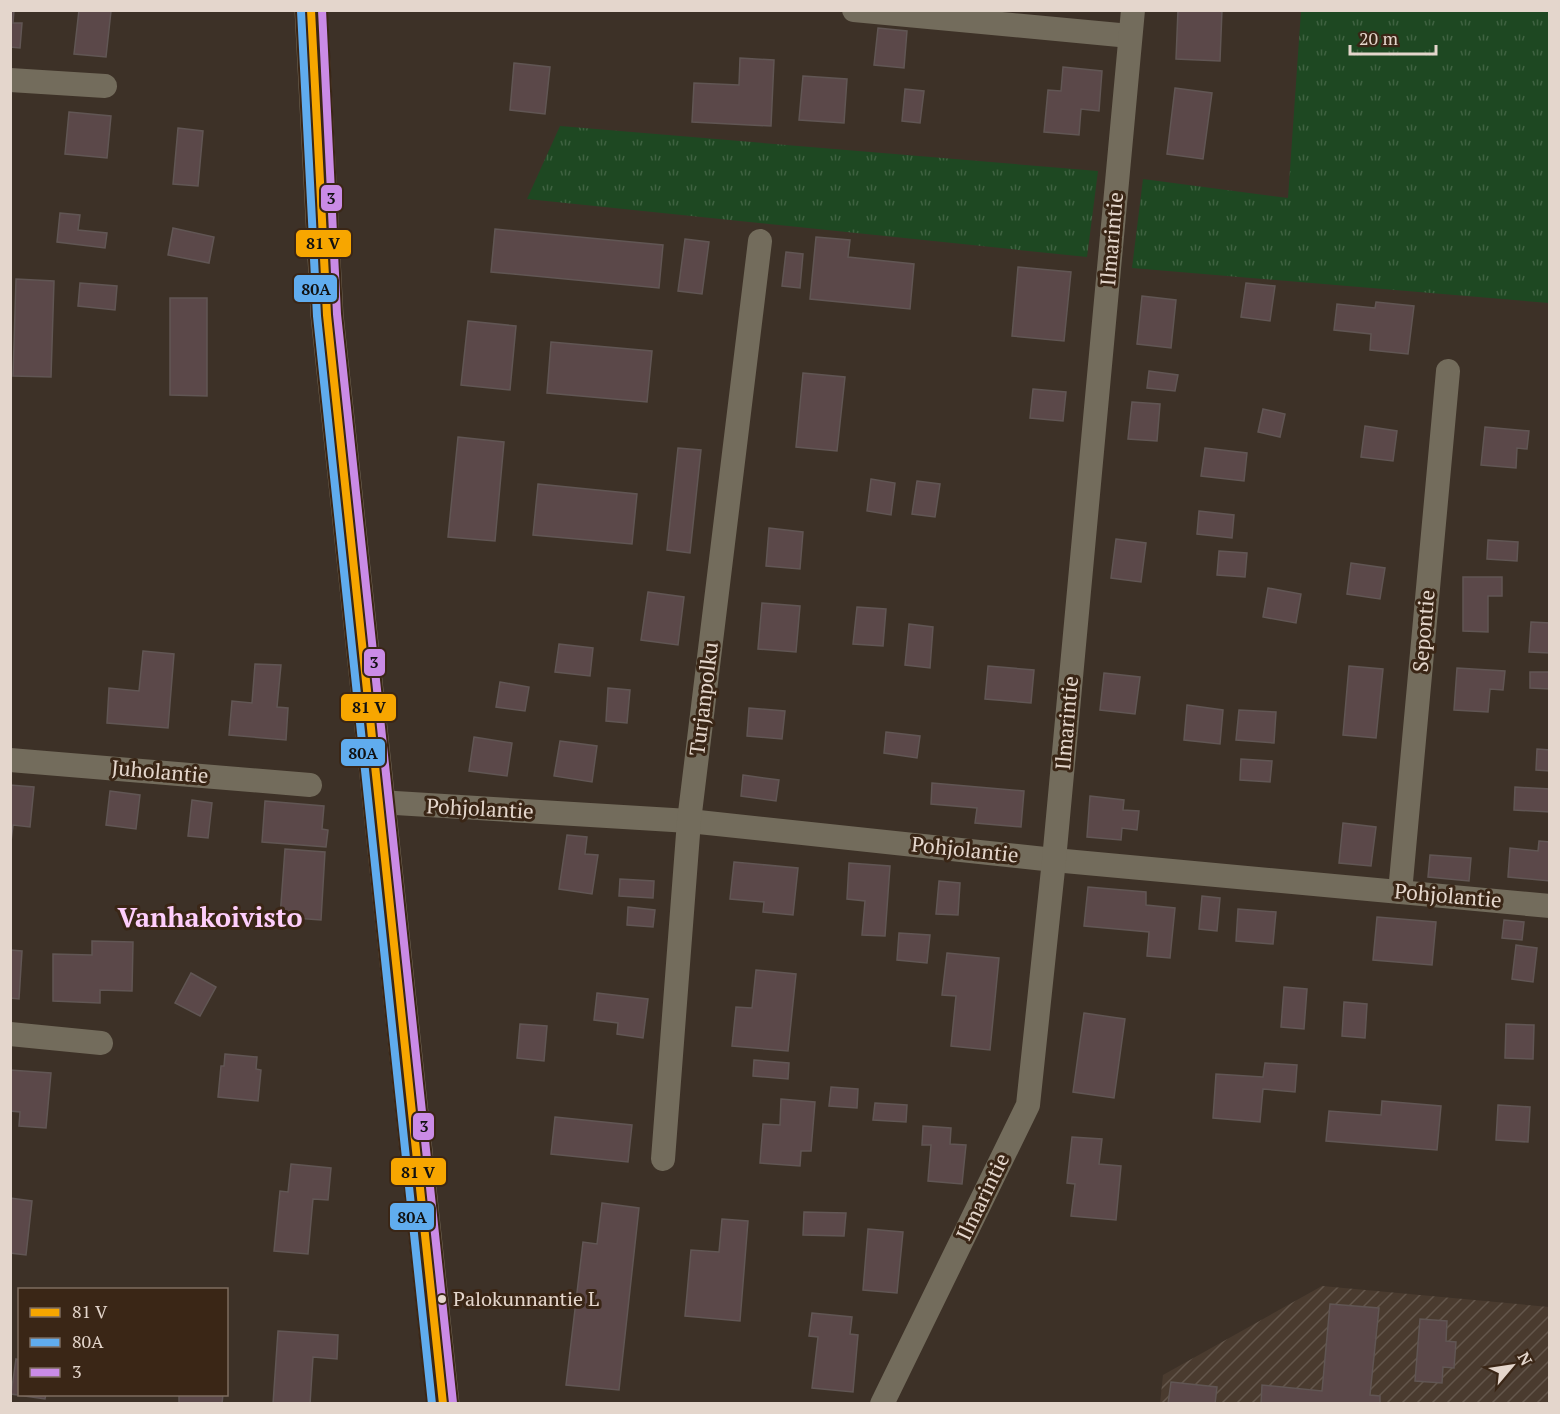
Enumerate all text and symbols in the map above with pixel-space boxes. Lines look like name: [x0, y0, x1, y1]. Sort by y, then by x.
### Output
scale bar: [1350, 18, 1436, 56]
text: 20 m: [1359, 26, 1399, 50]
line badge: 3: [320, 184, 343, 212]
text: 3: [326, 187, 336, 209]
street label: Ilmarintie: [1093, 191, 1129, 287]
line badge: 81 V: [295, 229, 352, 258]
text: 81 V: [306, 232, 340, 254]
line badge: 80A: [293, 274, 338, 303]
text: 80A: [301, 278, 331, 300]
street label: Sepontie: [1405, 589, 1441, 673]
street label: Turjanpolku: [682, 640, 724, 757]
line badge: 3: [363, 648, 386, 677]
text: 3: [369, 651, 379, 673]
street label: Ilmarintie: [1048, 675, 1084, 771]
line badge: 81 V: [340, 693, 397, 722]
text: 81 V: [352, 696, 386, 718]
line badge: 80A: [340, 738, 386, 767]
text: 80A: [348, 742, 378, 764]
street label: Juholantie: [110, 753, 210, 789]
street label: Pohjolantie: [426, 791, 534, 825]
street label: Pohjolantie: [910, 829, 1020, 869]
street label: Pohjolantie: [1393, 876, 1503, 914]
district label: Vanhakoivisto: [117, 899, 303, 935]
line badge: 3: [412, 1112, 435, 1141]
text: 3: [419, 1115, 429, 1137]
street label: Ilmarintie: [949, 1148, 1015, 1245]
line badge: 81 V: [390, 1157, 447, 1186]
text: 81 V: [401, 1161, 435, 1183]
line badge: 80A: [389, 1202, 435, 1231]
text: 80A: [397, 1206, 427, 1228]
place label: Palokunnantie L: [453, 1285, 599, 1312]
legend: [18, 1288, 228, 1396]
marker: Palokunnantie L: [436, 1293, 448, 1305]
text: 81 V: [72, 1299, 108, 1323]
text: 80A: [72, 1329, 104, 1353]
north arrow: [1482, 1336, 1542, 1396]
text: N: [1513, 1348, 1538, 1369]
text: 3: [72, 1359, 82, 1383]

